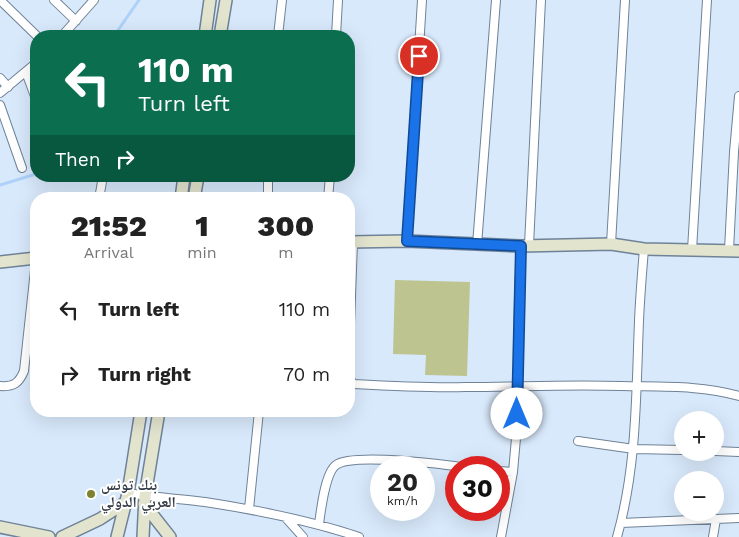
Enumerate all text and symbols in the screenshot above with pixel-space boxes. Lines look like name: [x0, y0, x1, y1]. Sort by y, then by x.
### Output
pin: [398, 35, 440, 77]
icon: arrive: [405, 42, 433, 70]
text: 110 m: [138, 49, 234, 91]
icon: left: [55, 50, 120, 115]
text: Turn left: [138, 91, 230, 116]
icon: right: [111, 145, 139, 173]
text: Then: [55, 148, 101, 171]
text: 21:52: [71, 208, 147, 243]
text: 1: [195, 208, 209, 243]
text: 300: [257, 208, 314, 243]
text: Arrival: [84, 243, 134, 262]
text: min: [187, 243, 217, 262]
text: m: [278, 243, 293, 262]
icon: left: [55, 296, 83, 324]
text: Turn left: [98, 298, 179, 321]
text: 110 m: [279, 298, 330, 321]
icon: right: [55, 361, 83, 389]
text: Turn right: [98, 363, 191, 386]
text: 70 m: [283, 363, 330, 386]
position arrow: [490, 387, 542, 439]
map controls: [674, 411, 724, 521]
button: +: [674, 411, 724, 461]
speed limit sign: 30: [445, 456, 510, 521]
text: 20: [387, 468, 418, 497]
button: −: [674, 471, 724, 521]
place label: بنك تونس العربي الدولي: [101, 476, 176, 514]
marker: بنك تونس العربي الدولي: [85, 488, 97, 500]
text: km/h: [387, 494, 418, 508]

